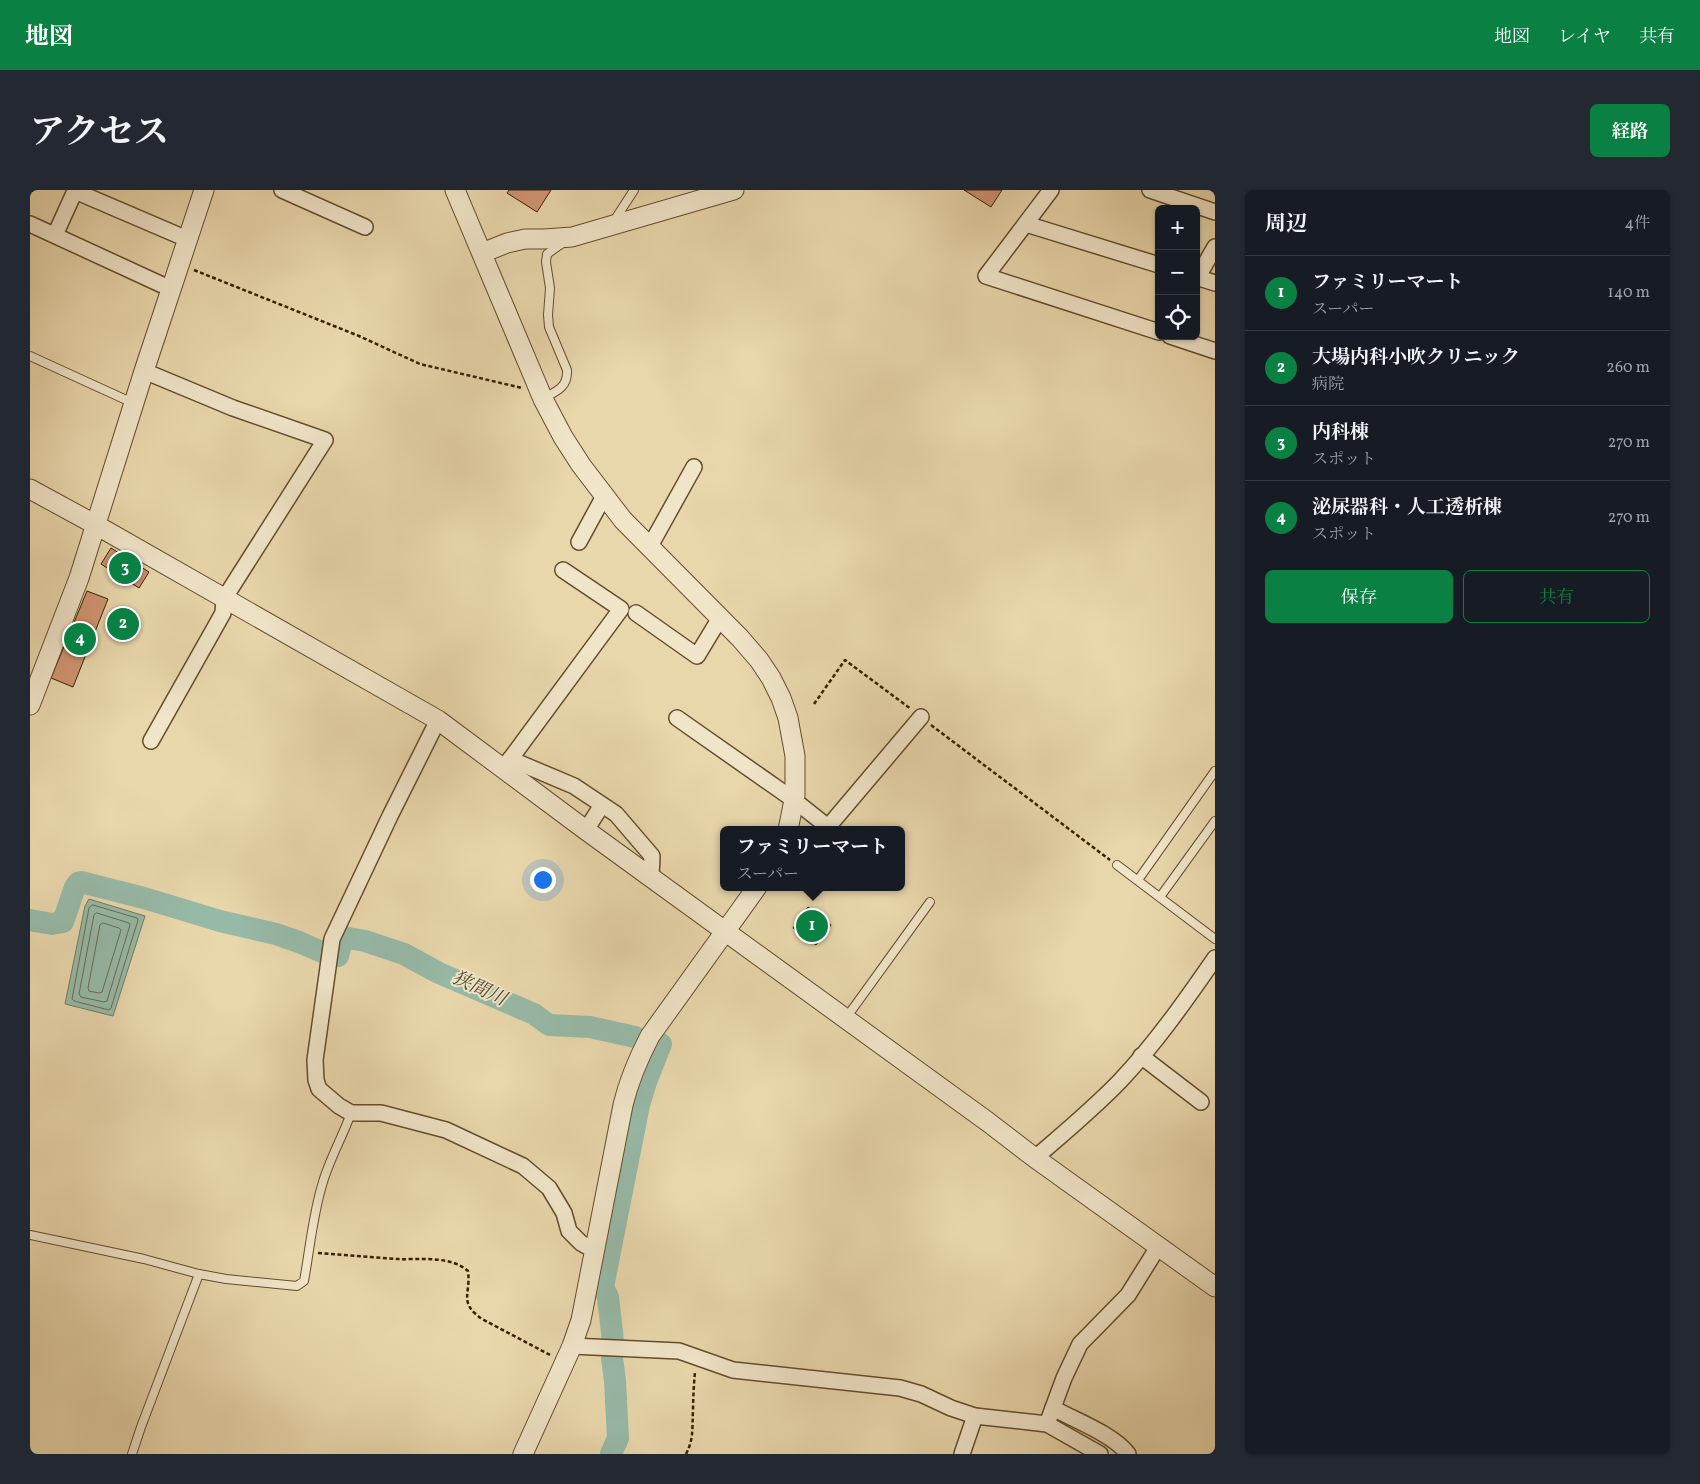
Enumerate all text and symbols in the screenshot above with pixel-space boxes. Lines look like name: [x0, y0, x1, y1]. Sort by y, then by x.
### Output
text: 地図: [25, 21, 73, 55]
text: 地図: [1494, 25, 1530, 50]
text: レイヤ: [1558, 25, 1611, 50]
text: 共有: [1639, 25, 1675, 50]
button: 経路: [1590, 104, 1670, 157]
text: アクセス: [30, 110, 169, 158]
map controls: [1155, 205, 1200, 340]
button: +: [1155, 205, 1200, 250]
text: 周辺: [1265, 210, 1307, 239]
text: 4件: [1624, 213, 1650, 235]
button: −: [1155, 250, 1200, 295]
text: ファミリーマート: [1312, 270, 1464, 296]
text: 1: [1278, 282, 1284, 304]
text: 140 m: [1608, 282, 1650, 304]
button: locate: [1155, 295, 1200, 340]
text: スーパー: [1312, 299, 1374, 321]
text: 大場内科小吹クリニック: [1312, 345, 1520, 371]
text: 2: [1277, 357, 1285, 379]
text: 260 m: [1606, 357, 1650, 379]
text: 病院: [1312, 374, 1344, 396]
text: 内科棟: [1312, 420, 1369, 446]
text: 3: [1277, 432, 1285, 454]
text: 270 m: [1608, 432, 1650, 454]
text: スポット: [1312, 449, 1376, 471]
text: 泌尿器科・人工透析棟: [1312, 495, 1502, 521]
text: 4: [1276, 507, 1286, 529]
text: 270 m: [1608, 507, 1650, 529]
text: スポット: [1312, 524, 1376, 546]
pin: 3: [109, 549, 141, 587]
button: 保存: [1265, 570, 1453, 623]
button: 共有: [1463, 570, 1650, 623]
pin: 2: [107, 605, 139, 643]
pin: 4: [64, 620, 96, 658]
popup: [720, 826, 905, 891]
text: ファミリーマート: [737, 835, 888, 861]
text: スーパー: [737, 864, 799, 886]
your location: [530, 867, 556, 893]
pin: 1: [796, 907, 828, 945]
water label: 狭間川: [448, 965, 512, 1014]

